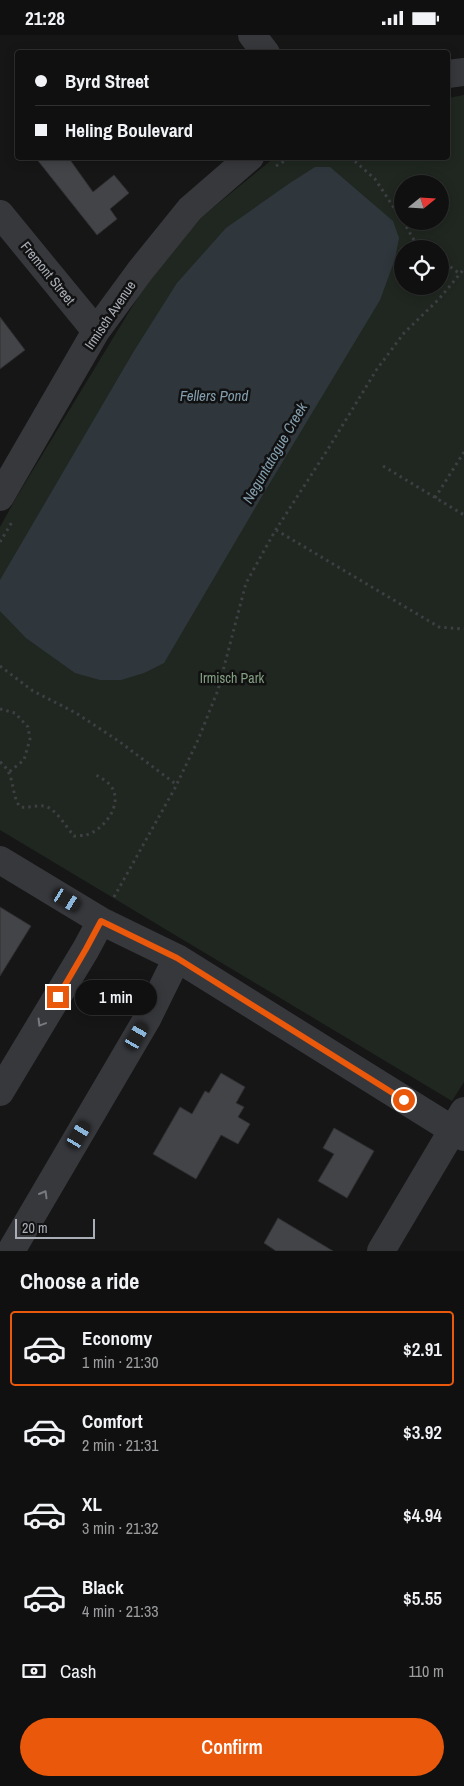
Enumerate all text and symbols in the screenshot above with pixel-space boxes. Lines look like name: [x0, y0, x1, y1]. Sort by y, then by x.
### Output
text: 21:28: [25, 5, 65, 31]
text: Byrd Street: [65, 68, 149, 94]
text: Heling Boulevard: [65, 117, 193, 143]
north arrow: [394, 175, 449, 230]
map controls: [394, 175, 449, 295]
street label: Fremont Street: [17, 238, 79, 308]
button: locate: [394, 240, 449, 295]
street label: Irmisch Avenue: [80, 277, 140, 353]
water label: Fellers Pond: [180, 385, 248, 406]
water label: Neguntatogue Creek: [237, 398, 312, 507]
park label: Irmisch Park: [200, 669, 264, 687]
car: [50, 886, 83, 914]
callout: 1 min: [76, 979, 158, 1015]
route end: [47, 986, 69, 1008]
text: 1 min: [99, 986, 133, 1008]
one-way arrow: [38, 1018, 48, 1027]
car: [123, 1019, 150, 1053]
route start: [393, 1089, 415, 1111]
car: [64, 1118, 93, 1152]
one-way arrow: [38, 1190, 48, 1199]
scale bar: [15, 1216, 95, 1239]
text: 20 m: [22, 1219, 48, 1237]
text: Choose a ride: [20, 1266, 139, 1296]
text: Economy: [82, 1325, 152, 1351]
icon: car: [22, 1326, 67, 1371]
text: $2.91: [403, 1336, 442, 1362]
text: 1 min · 21:30: [82, 1351, 159, 1373]
text: Comfort: [82, 1408, 143, 1434]
icon: car: [22, 1409, 67, 1454]
text: $3.92: [403, 1419, 442, 1445]
text: 2 min · 21:31: [82, 1434, 159, 1456]
text: XL: [82, 1491, 102, 1517]
icon: car: [22, 1492, 67, 1537]
text: $4.94: [403, 1502, 442, 1528]
text: 3 min · 21:32: [82, 1517, 159, 1539]
text: Black: [82, 1574, 124, 1600]
icon: car: [22, 1575, 67, 1620]
text: $5.55: [403, 1585, 442, 1611]
text: 4 min · 21:33: [82, 1600, 159, 1622]
icon: cash: [20, 1657, 48, 1685]
text: Cash: [60, 1658, 96, 1684]
text: 110 m: [408, 1660, 444, 1682]
button: Confirm: [20, 1718, 444, 1776]

